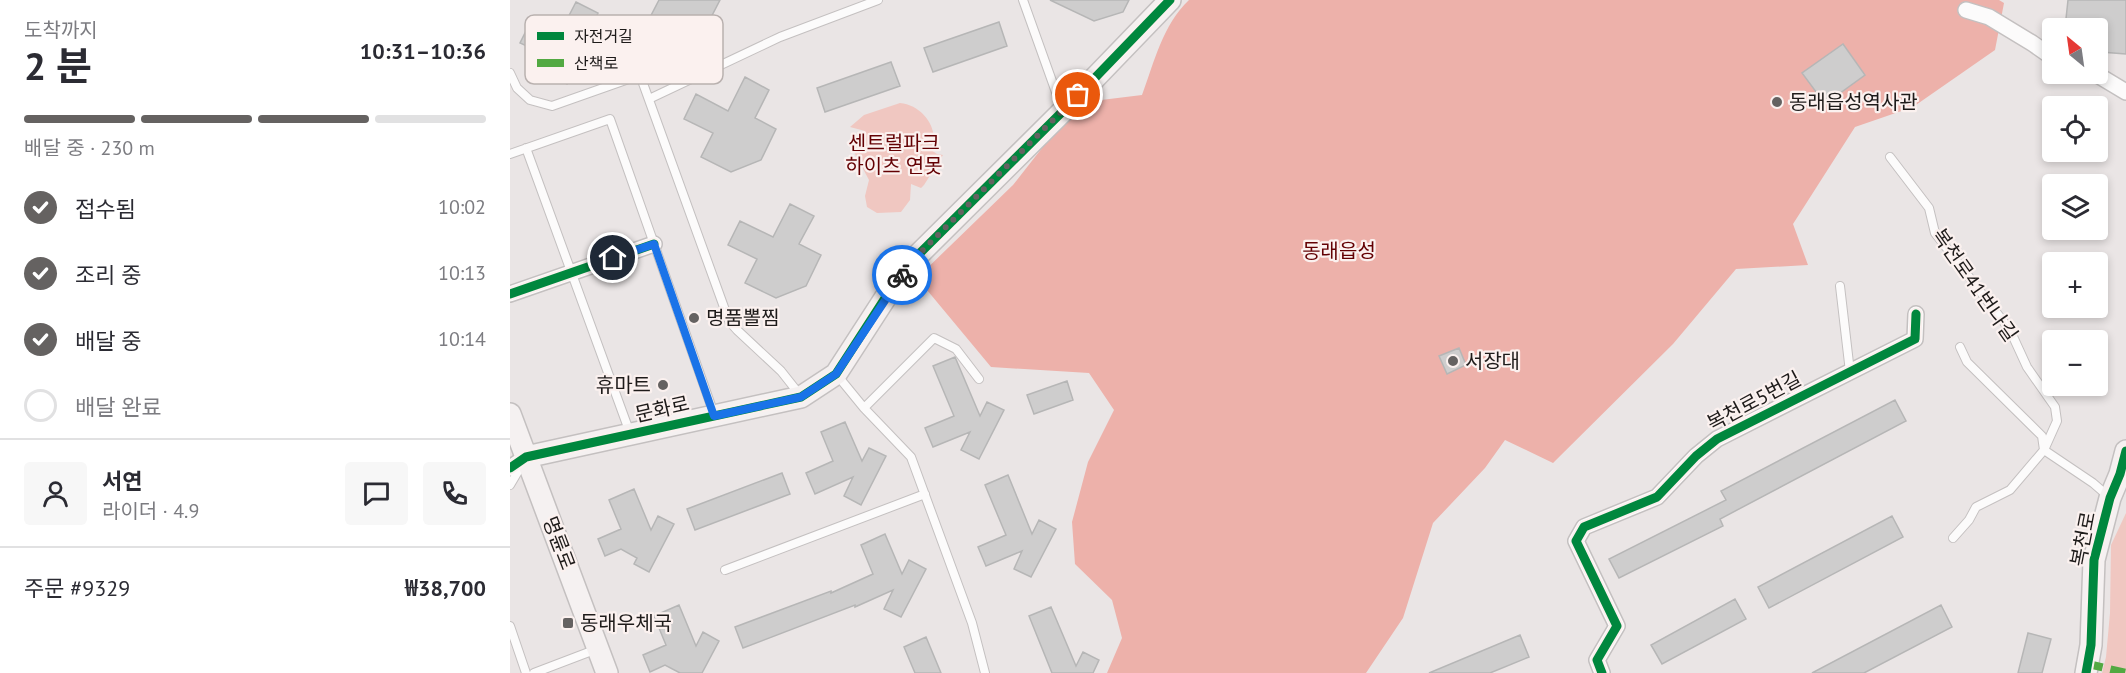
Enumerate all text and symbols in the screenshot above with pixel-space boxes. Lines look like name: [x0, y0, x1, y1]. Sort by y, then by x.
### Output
legend: [525, 15, 723, 84]
text: 도착까지: [24, 17, 98, 43]
north arrow: [2042, 18, 2108, 84]
map controls: [2042, 18, 2108, 396]
text: 자전거길: [574, 26, 633, 46]
text: 10:31–10:36: [360, 37, 486, 65]
text: 2 분: [24, 40, 92, 91]
text: 산책로: [574, 53, 618, 73]
pin: [1052, 69, 1103, 120]
icon: bag: [1061, 78, 1094, 111]
place label: 동래읍성역사관: [1789, 89, 1918, 115]
marker: 동래읍성역사관: [1770, 95, 1784, 109]
button: locate: [2042, 96, 2108, 162]
park label: 센트럴파크 하이츠 연못: [845, 130, 943, 179]
text: 배달 중 · 230 m: [24, 135, 155, 161]
button: layers: [2042, 174, 2108, 240]
icon: check: [24, 191, 57, 224]
text: 10:02: [438, 194, 486, 220]
text: 접수됨: [75, 195, 136, 223]
street label: 복천로41번나길: [1926, 223, 2024, 347]
pin: [587, 232, 638, 283]
park label: 동래읍성: [1302, 238, 1376, 264]
icon: home: [596, 241, 629, 274]
courier: [872, 245, 932, 305]
button: +: [2042, 252, 2108, 318]
icon: check: [24, 257, 57, 290]
icon: bike: [886, 259, 919, 292]
text: 10:13: [438, 260, 486, 286]
text: 조리 중: [75, 261, 142, 289]
place label: 명품뽈찜: [706, 305, 780, 331]
marker: 명품뽈찜: [687, 311, 701, 325]
icon: check: [24, 323, 57, 356]
text: 10:14: [438, 326, 486, 352]
text: 배달 중: [75, 327, 142, 355]
button: −: [2042, 330, 2108, 396]
place label: 서장대: [1465, 348, 1520, 374]
marker: 서장대: [1446, 354, 1460, 368]
street label: 복천로5번길: [1702, 365, 1806, 437]
place label: 휴마트: [596, 372, 651, 398]
marker: 휴마트: [656, 378, 670, 392]
street label: 문화로: [632, 390, 692, 428]
text: 배달 완료: [75, 393, 162, 421]
button: person: [24, 462, 87, 525]
button: chat: [345, 462, 408, 525]
button: phone: [423, 462, 486, 525]
text: 서연: [102, 467, 142, 495]
text: 라이더 · 4.9: [102, 498, 199, 524]
street label: 복천로: [2065, 509, 2101, 569]
street label: 명륜로: [537, 513, 581, 573]
text: 주문 #9329: [24, 574, 130, 602]
text: ₩38,700: [405, 574, 486, 602]
place label: 동래우체국: [580, 610, 672, 636]
marker: 동래우체국: [561, 616, 575, 630]

